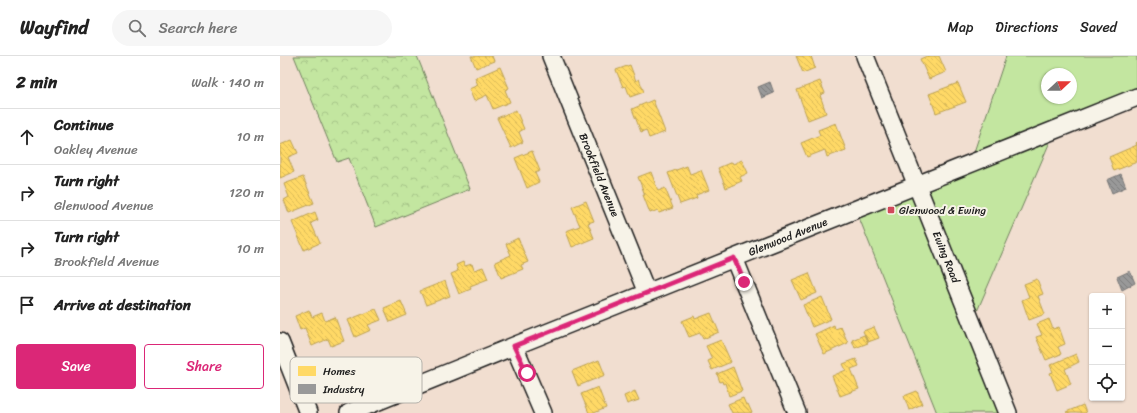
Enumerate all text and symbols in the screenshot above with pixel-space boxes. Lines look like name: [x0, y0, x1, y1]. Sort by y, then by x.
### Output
search box: [112, 10, 392, 46]
text: Wayfind: [20, 11, 88, 44]
text: Search here: [158, 15, 237, 41]
text: Map: [947, 15, 973, 40]
text: Directions: [995, 15, 1058, 40]
text: Saved: [1080, 15, 1117, 40]
icon: search: [126, 17, 148, 39]
text: 2 min: [16, 67, 57, 97]
north arrow: [1041, 68, 1077, 104]
text: Walk · 140 m: [191, 71, 264, 94]
text: Continue: [54, 112, 114, 138]
text: 10 m: [237, 125, 264, 148]
icon: ahead: [16, 126, 38, 148]
street label: Brookfield Avenue: [574, 130, 625, 220]
text: Oakley Avenue: [54, 138, 138, 161]
text: Turn right: [54, 168, 119, 194]
text: 120 m: [229, 181, 264, 204]
icon: right: [16, 182, 38, 204]
text: Glenwood Avenue: [54, 194, 153, 217]
place label: Glenwood & Ewing: [899, 201, 986, 220]
marker: Glenwood & Ewing: [886, 205, 896, 215]
street label: Glenwood Avenue: [745, 212, 831, 262]
text: Turn right: [54, 224, 119, 250]
street label: Ewing Road: [927, 228, 965, 287]
text: 10 m: [237, 237, 264, 260]
icon: right: [16, 238, 38, 260]
text: Brookfield Avenue: [54, 250, 159, 273]
route end: [735, 273, 753, 291]
text: Arrive at destination: [54, 292, 191, 318]
map controls: [1089, 293, 1125, 401]
button: +: [1089, 293, 1125, 329]
icon: arrive: [16, 294, 38, 316]
button: −: [1089, 329, 1125, 365]
button: Save: [16, 344, 136, 389]
button: Share: [144, 344, 264, 389]
legend: [290, 357, 422, 403]
text: Homes: [323, 362, 356, 381]
route start: [518, 364, 536, 382]
button: locate: [1089, 365, 1125, 401]
text: Industry: [322, 380, 365, 399]

